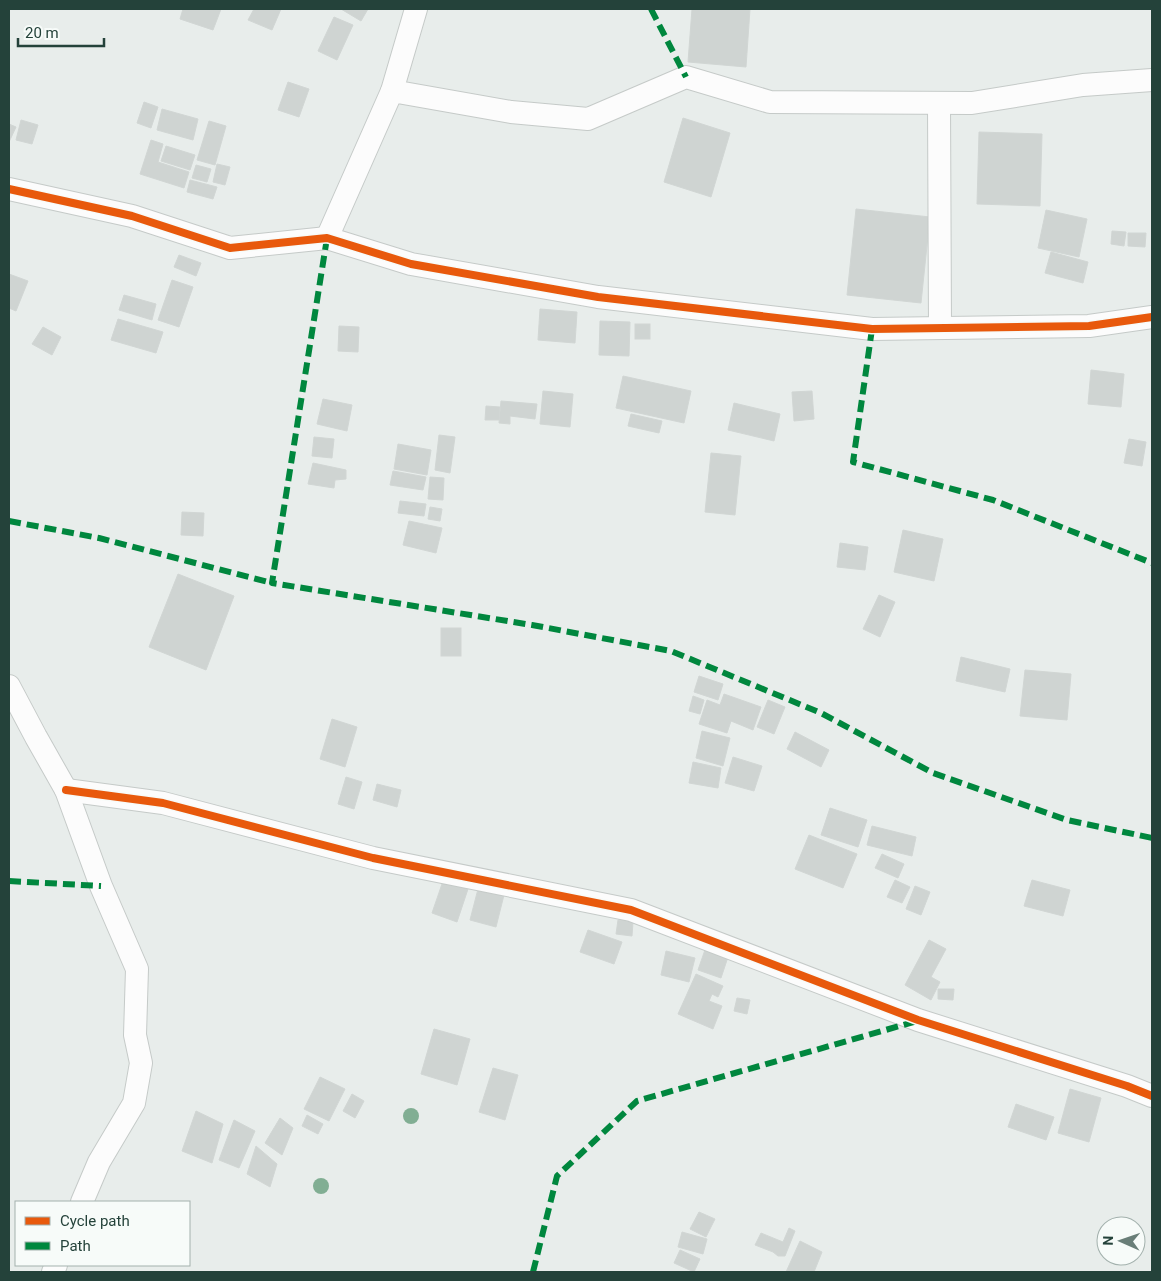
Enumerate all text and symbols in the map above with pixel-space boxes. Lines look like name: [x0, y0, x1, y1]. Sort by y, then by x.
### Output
scale bar: [18, 15, 104, 47]
text: 20 m: [25, 24, 59, 42]
legend: [15, 1201, 190, 1266]
text: Cycle path: [60, 1212, 130, 1230]
north arrow: [1096, 1216, 1146, 1266]
text: N: [1100, 1235, 1116, 1246]
text: Path: [60, 1237, 91, 1255]

